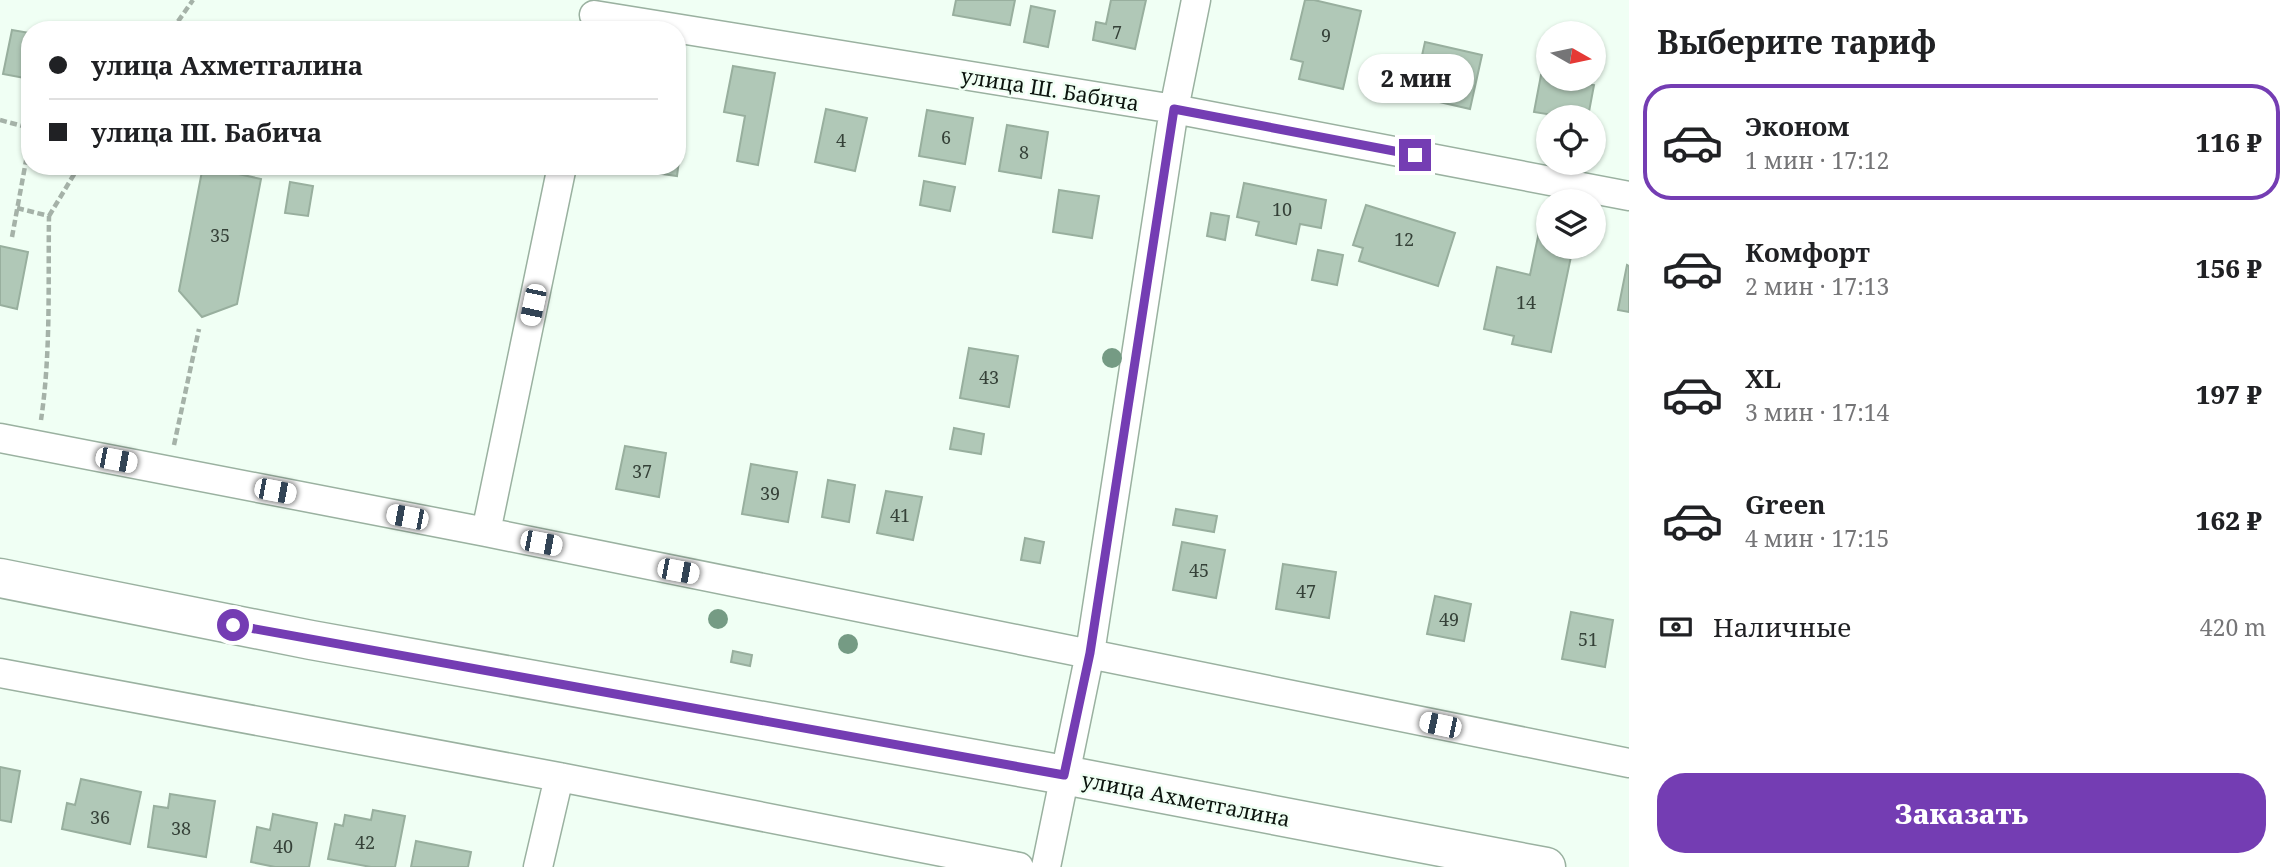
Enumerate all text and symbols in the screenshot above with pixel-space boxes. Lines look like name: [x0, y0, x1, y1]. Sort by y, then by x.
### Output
house number: 7: [1112, 20, 1122, 44]
text: Выберите тариф: [1657, 20, 1936, 63]
north arrow: [1536, 21, 1606, 91]
map controls: [1536, 21, 1606, 259]
house number: 9: [1321, 23, 1331, 47]
text: улица Ахметгалина: [91, 47, 363, 83]
callout: 2 мин: [1357, 54, 1473, 102]
street label: улица Ш. Бабича: [959, 61, 1141, 117]
text: 2 мин: [1381, 62, 1451, 94]
button: locate: [1536, 105, 1606, 175]
text: Эконом: [1745, 108, 1849, 144]
icon: car: [1661, 111, 1724, 174]
text: улица Ш. Бабича: [91, 114, 322, 150]
text: 116 ₽: [2196, 124, 2262, 160]
house number: 6: [941, 125, 951, 149]
house number: 4: [836, 128, 846, 152]
route end: [1399, 139, 1431, 171]
house number: 8: [1019, 140, 1029, 164]
text: 1 мин · 17:12: [1745, 144, 1889, 176]
button: layers: [1536, 189, 1606, 259]
house number: 10: [1272, 197, 1292, 221]
house number: 35: [210, 223, 230, 247]
house number: 12: [1394, 227, 1414, 251]
text: Комфорт: [1745, 234, 1870, 270]
icon: car: [1661, 237, 1724, 300]
text: 156 ₽: [2196, 250, 2262, 286]
text: 2 мин · 17:13: [1745, 270, 1889, 302]
car: [519, 282, 548, 328]
house number: 14: [1516, 290, 1536, 314]
text: XL: [1745, 360, 1781, 396]
icon: car: [1661, 363, 1724, 426]
house number: 43: [979, 365, 999, 389]
text: 197 ₽: [2196, 376, 2262, 412]
text: 3 мин · 17:14: [1745, 396, 1889, 428]
car: [94, 446, 139, 474]
house number: 37: [632, 459, 652, 483]
car: [253, 477, 298, 505]
house number: 39: [760, 481, 780, 505]
text: Green: [1745, 486, 1826, 522]
icon: car: [1661, 489, 1724, 552]
text: 162 ₽: [2196, 502, 2262, 538]
car: [385, 503, 430, 531]
house number: 41: [890, 503, 910, 527]
text: 4 мин · 17:15: [1745, 522, 1889, 554]
car: [519, 529, 564, 557]
car: [656, 557, 701, 585]
house number: 45: [1189, 558, 1209, 582]
house number: 47: [1296, 579, 1316, 603]
house number: 49: [1439, 607, 1459, 631]
icon: cash: [1657, 608, 1695, 646]
route start: [217, 609, 249, 641]
text: Наличные: [1713, 609, 1851, 645]
text: 420 m: [2200, 611, 2266, 643]
house number: 51: [1578, 627, 1598, 651]
car: [1418, 710, 1463, 740]
street label: улица Ахметгалина: [1079, 765, 1293, 833]
button: Заказать: [1657, 773, 2266, 853]
house number: 36: [90, 805, 110, 829]
house number: 38: [171, 816, 191, 840]
house number: 42: [355, 830, 375, 854]
house number: 40: [273, 834, 293, 858]

